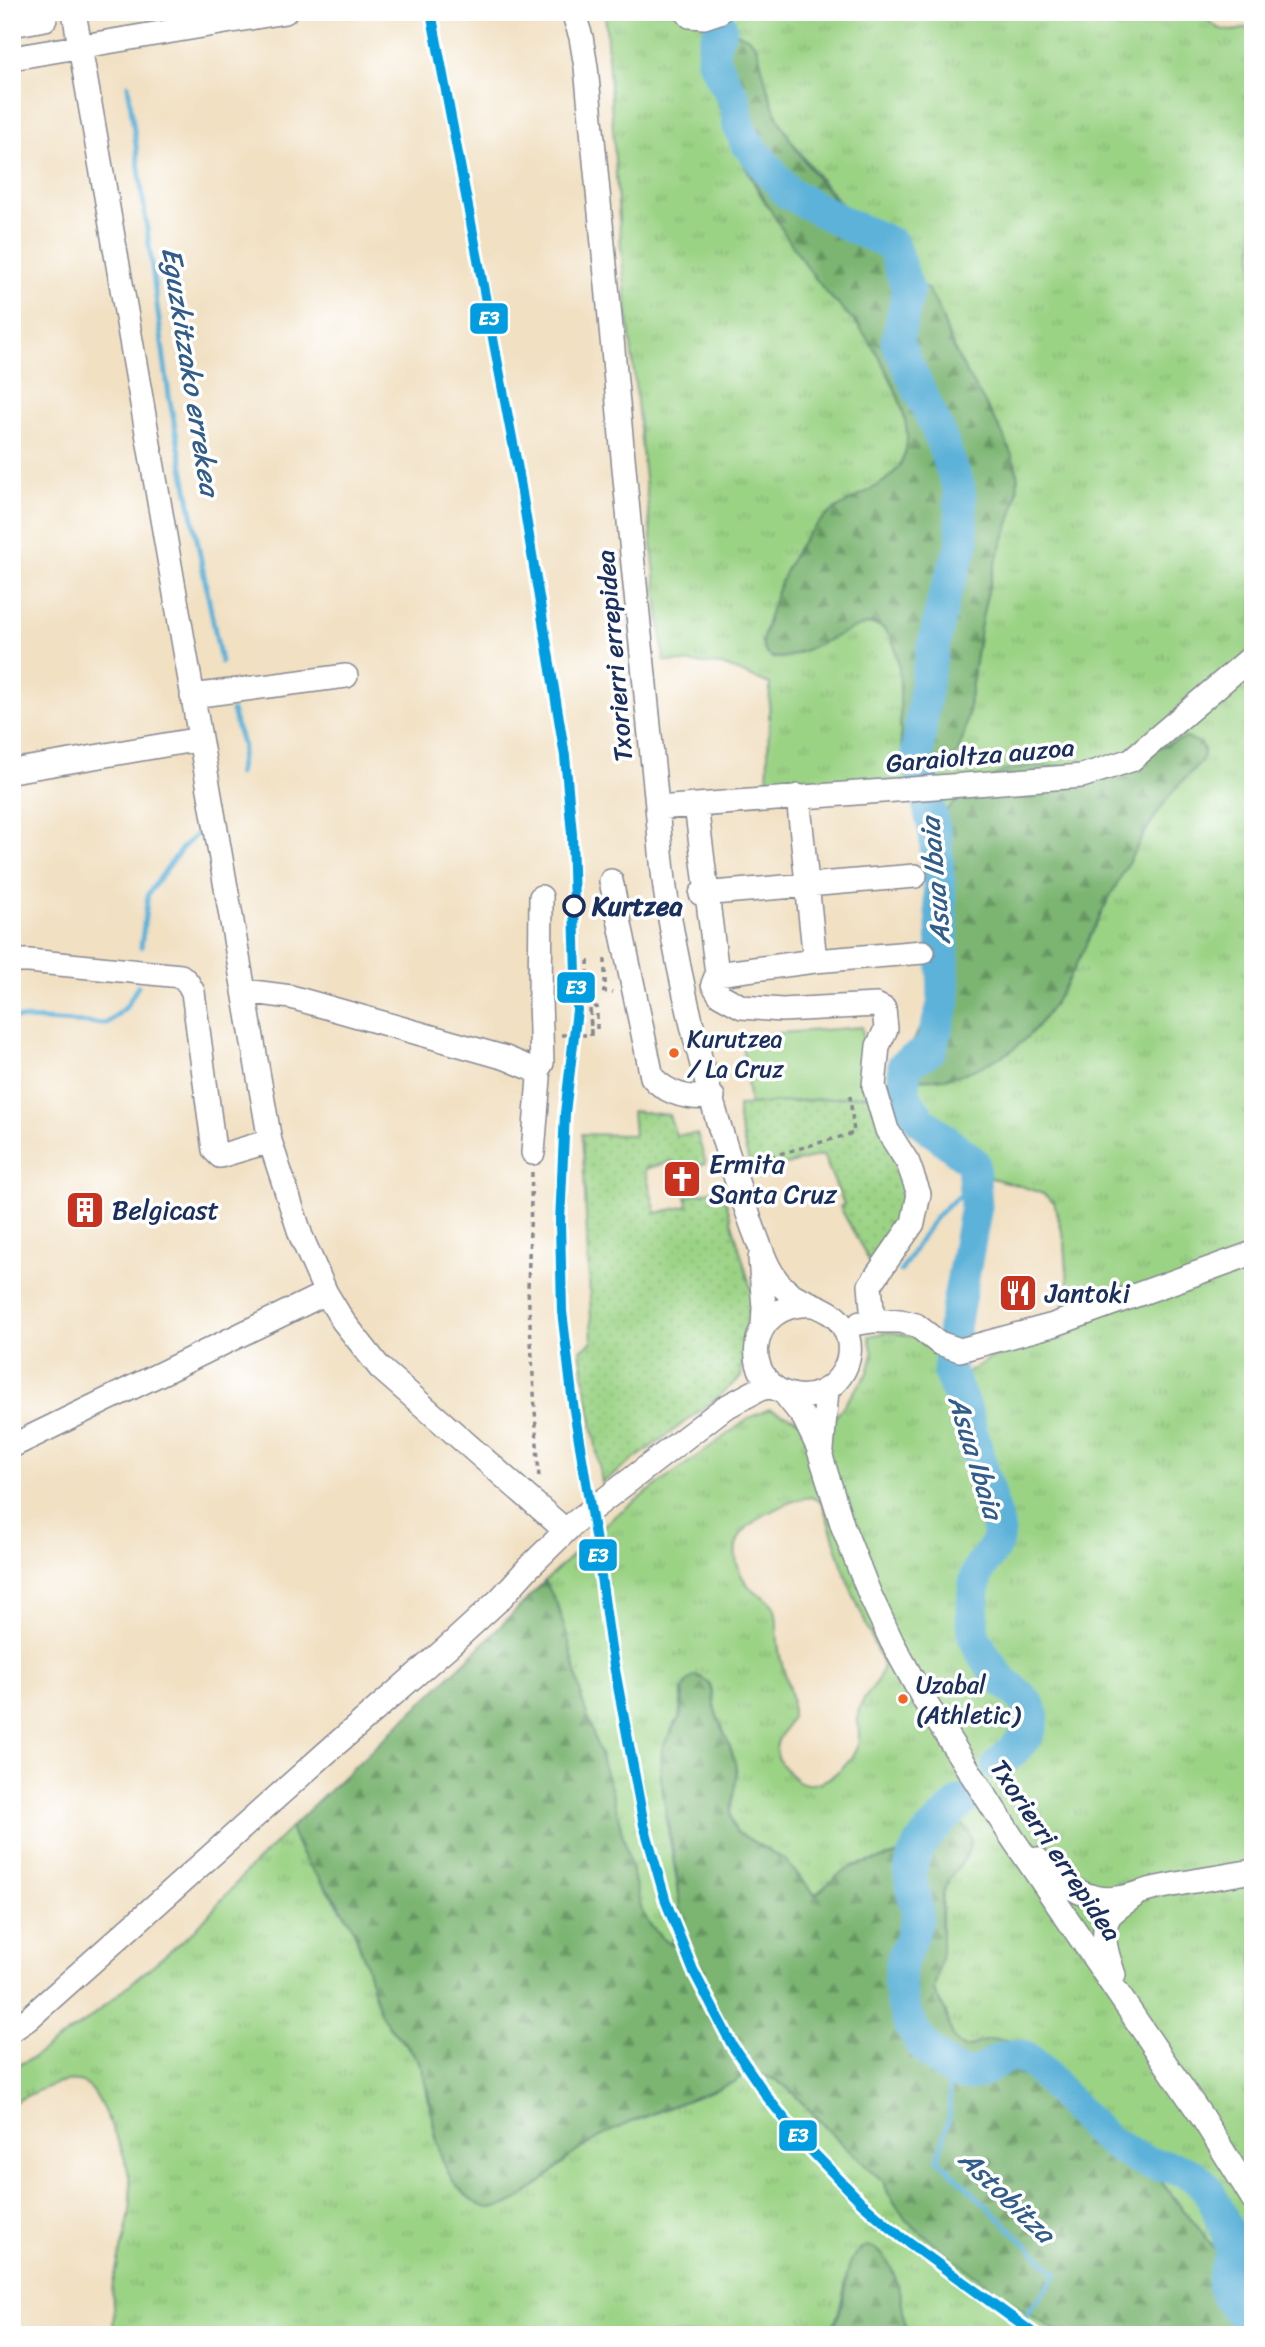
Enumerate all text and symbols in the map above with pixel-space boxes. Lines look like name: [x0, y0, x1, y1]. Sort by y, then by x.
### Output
water label: Eguzkitzako errekea: [147, 243, 235, 503]
line badge: E3: [469, 302, 509, 335]
text: E3: [479, 302, 500, 335]
street label: Txorierri errepidea: [582, 548, 646, 764]
street label: Garaioltza auzoa: [884, 724, 1076, 786]
water label: Asua Ibaia: [905, 812, 965, 947]
place label: Kurtzea: [591, 883, 683, 929]
marker: Kurtzea: [563, 895, 585, 917]
line badge: E3: [556, 971, 596, 1004]
text: E3: [566, 971, 587, 1004]
place label: Kurutzea / La Cruz: [687, 1018, 784, 1090]
marker: Kurutzea / La Cruz: [667, 1046, 681, 1060]
place label: Ermita Santa Cruz: [709, 1141, 837, 1217]
church icon: Ermita Santa Cruz: [661, 1158, 703, 1200]
place label: Belgicast: [112, 1187, 219, 1233]
building icon: Belgicast: [64, 1189, 106, 1231]
place label: Jantoki: [1044, 1270, 1131, 1316]
restaurant icon: Jantoki: [997, 1272, 1039, 1314]
water label: Asua Ibaia: [934, 1388, 1019, 1529]
line badge: E3: [578, 1538, 618, 1572]
text: E3: [588, 1539, 609, 1572]
place label: Uzabal (Athletic): [916, 1664, 1022, 1736]
marker: Uzabal (Athletic): [896, 1692, 910, 1706]
street label: Txorierri errepidea: [978, 1749, 1134, 1951]
line badge: E3: [778, 2119, 818, 2152]
text: E3: [788, 2119, 809, 2152]
water label: Astobitza: [946, 2136, 1069, 2257]

